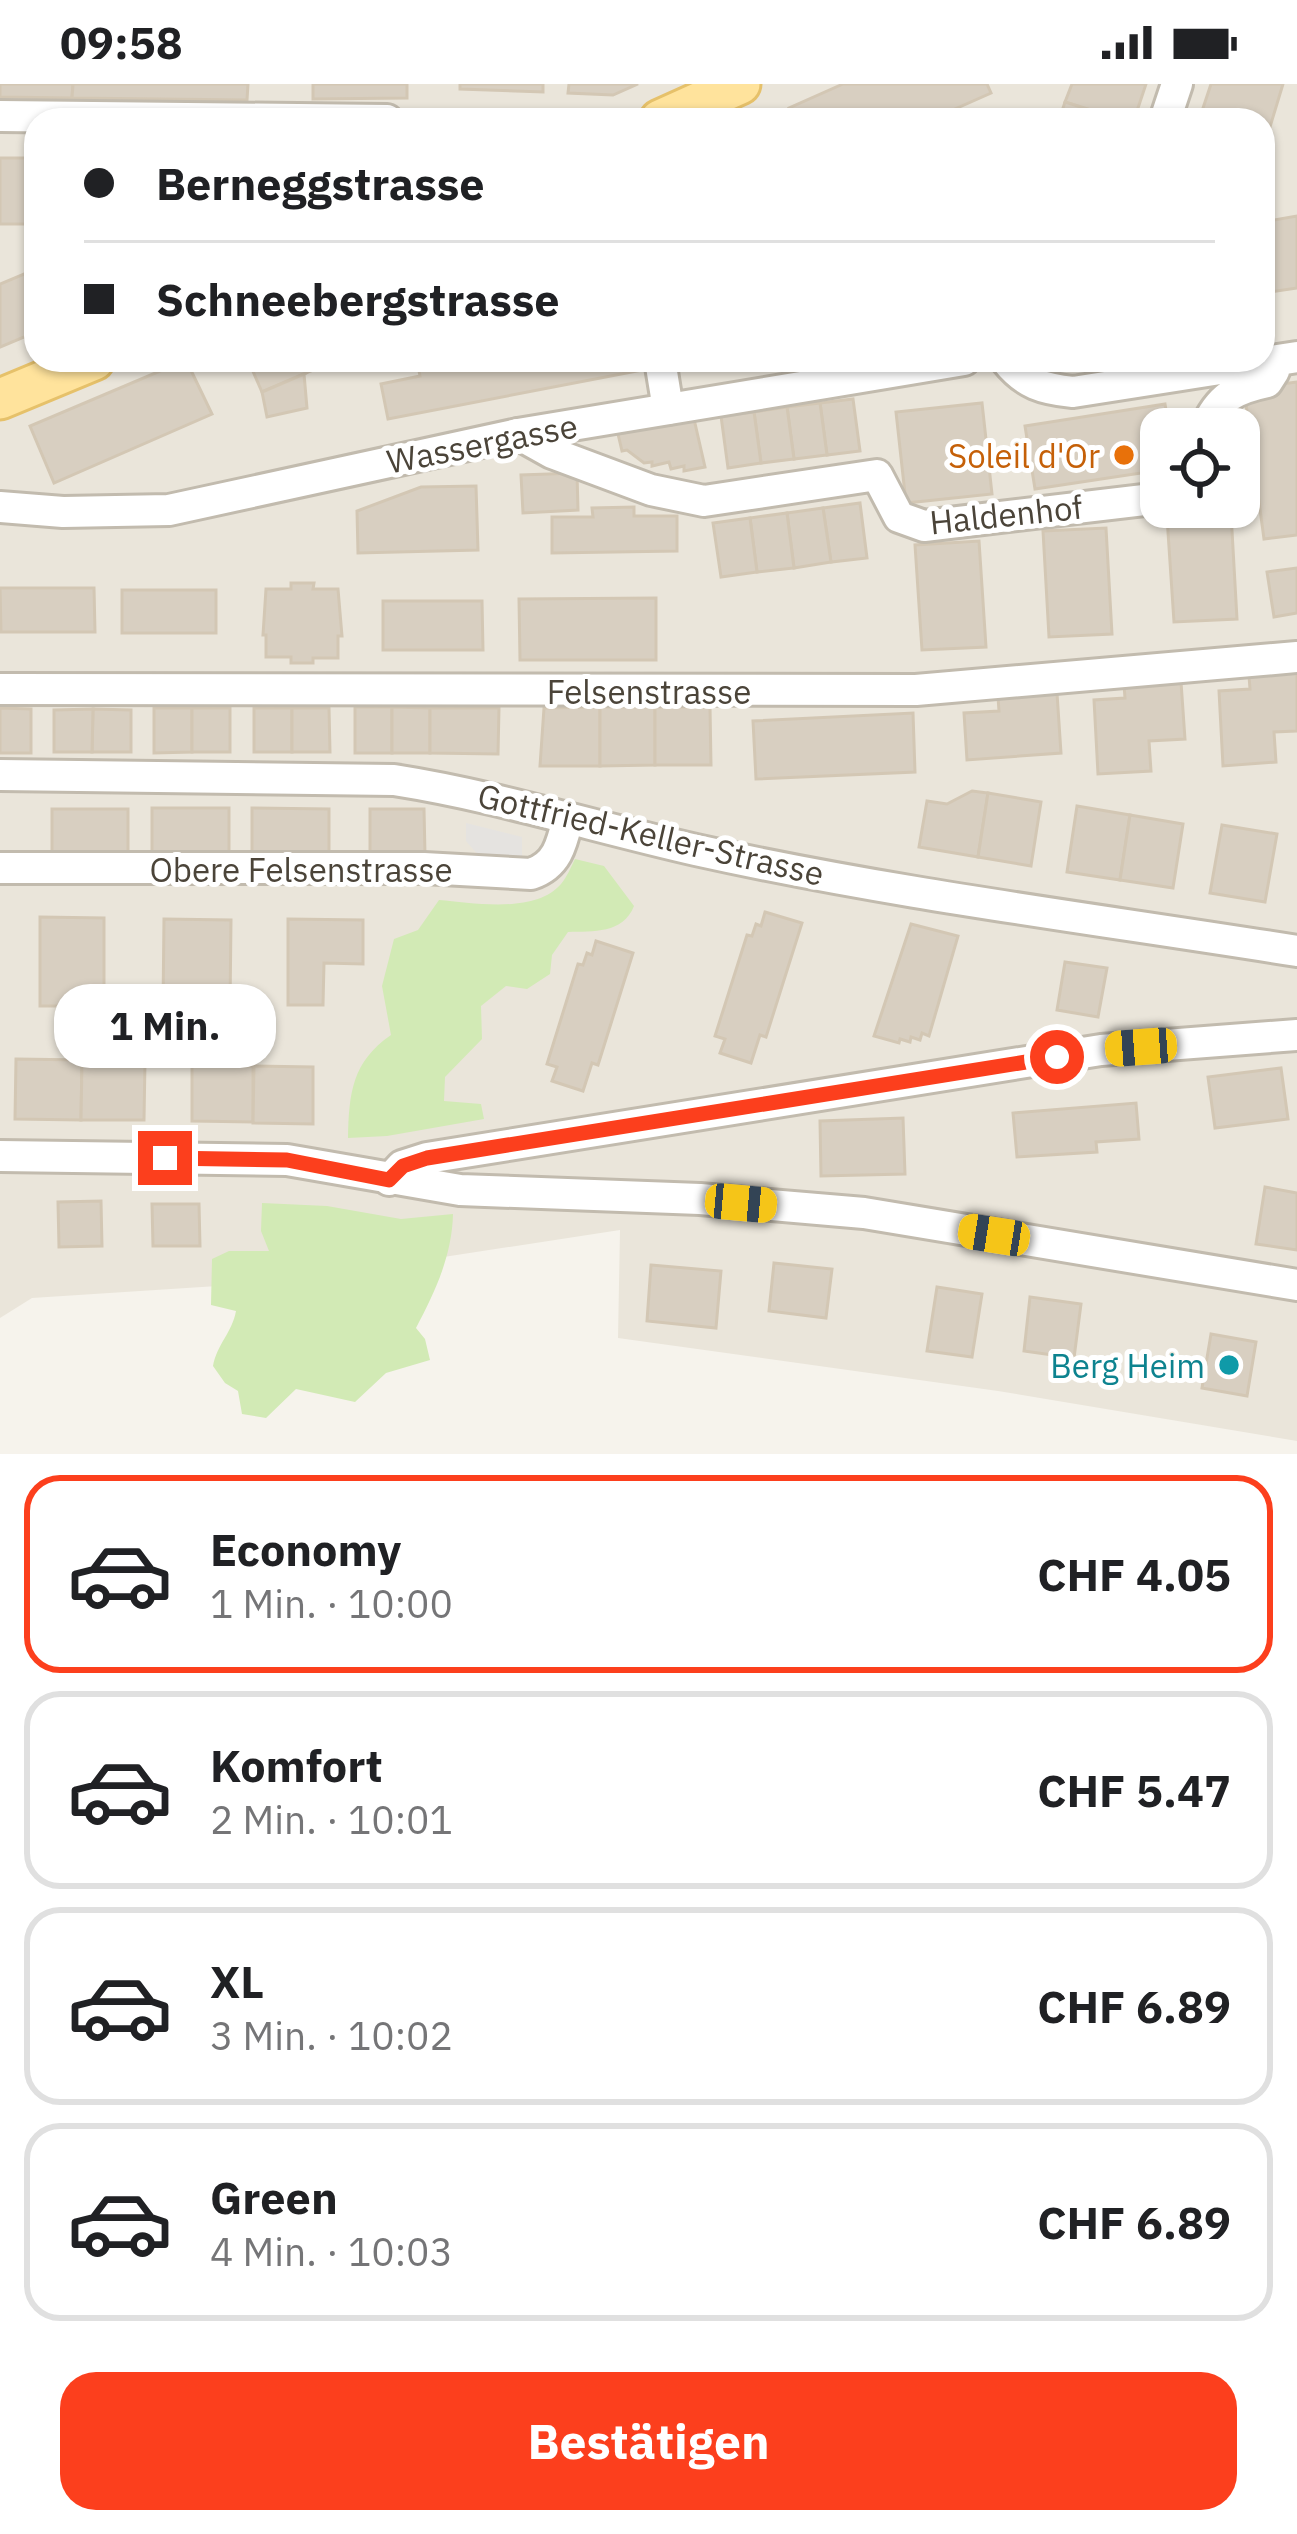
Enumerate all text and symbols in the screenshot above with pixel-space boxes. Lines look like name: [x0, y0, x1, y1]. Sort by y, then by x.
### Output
text: 09:58: [60, 13, 183, 71]
text: Berneggstrasse: [156, 154, 485, 212]
text: Schneebergstrasse: [156, 270, 560, 328]
street label: Wassergasse: [383, 403, 581, 483]
map controls: [1140, 408, 1260, 528]
button: locate: [1140, 408, 1260, 528]
place label: Soleil d'Or: [948, 434, 1100, 477]
marker: Soleil d'Or: [1111, 442, 1137, 468]
street label: Haldenhof: [927, 485, 1085, 543]
street label: Felsenstrasse: [547, 670, 751, 713]
street label: Gottfried-Keller-Strasse: [474, 773, 828, 895]
street label: Obere Felsenstrasse: [149, 848, 453, 891]
callout: 1 Min.: [54, 984, 276, 1068]
text: 1 Min.: [109, 1000, 221, 1051]
car: [1104, 1027, 1178, 1067]
route start: [1030, 1030, 1084, 1084]
route end: [138, 1131, 192, 1185]
car: [704, 1182, 778, 1224]
car: [956, 1212, 1032, 1258]
place label: Berg Heim: [1050, 1344, 1205, 1387]
marker: Berg Heim: [1216, 1352, 1242, 1378]
icon: car: [66, 1520, 174, 1628]
text: Economy: [210, 1520, 401, 1578]
text: CHF 4.05: [1037, 1545, 1231, 1603]
text: 1 Min. · 10:00: [210, 1578, 453, 1629]
icon: car: [66, 1736, 174, 1844]
text: Komfort: [210, 1736, 383, 1794]
text: CHF 5.47: [1037, 1761, 1231, 1819]
text: 2 Min. · 10:01: [210, 1794, 453, 1845]
icon: car: [66, 1952, 174, 2060]
text: XL: [210, 1952, 264, 2010]
text: CHF 6.89: [1037, 1977, 1231, 2035]
text: 3 Min. · 10:02: [210, 2010, 453, 2061]
icon: car: [66, 2168, 174, 2276]
text: Green: [210, 2168, 338, 2226]
text: CHF 6.89: [1037, 2193, 1231, 2251]
text: 4 Min. · 10:03: [210, 2226, 453, 2277]
button: Bestätigen: [60, 2372, 1237, 2510]

